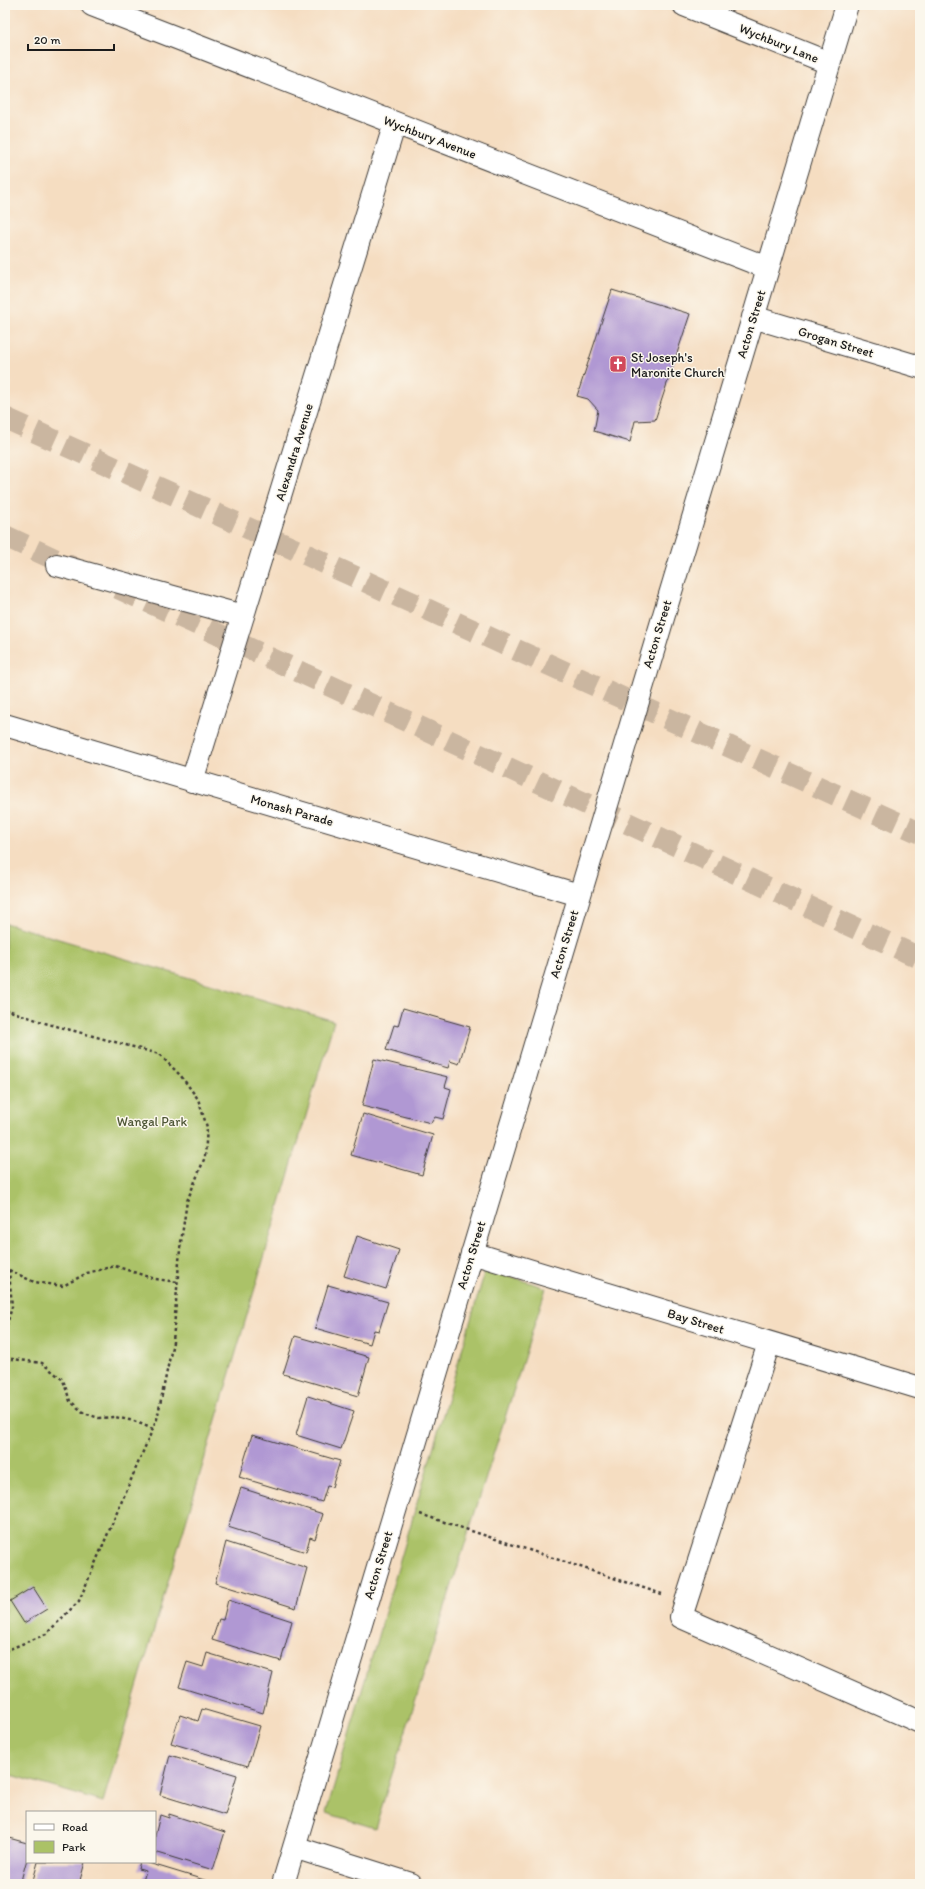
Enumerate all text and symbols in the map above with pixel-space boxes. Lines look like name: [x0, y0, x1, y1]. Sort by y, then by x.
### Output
street label: Wychbury Lane: [737, 20, 821, 66]
scale bar: [28, 26, 114, 52]
text: 20 m: [34, 33, 61, 47]
street label: Wychbury Avenue: [381, 112, 479, 162]
street label: Acton Street: [733, 288, 769, 360]
street label: Grogan Street: [796, 323, 876, 361]
place label: St Joseph's Maronite Church: [631, 350, 724, 380]
church icon: St Joseph's Maronite Church: [608, 354, 628, 374]
street label: Alexandra Avenue: [272, 401, 316, 503]
street label: Acton Street: [639, 598, 675, 670]
street label: Monash Parade: [249, 791, 335, 829]
street label: Acton Street: [546, 908, 582, 980]
park label: Wangal Park: [117, 1114, 188, 1129]
street label: Acton Street: [453, 1219, 489, 1291]
street label: Bay Street: [666, 1305, 726, 1337]
street label: Acton Street: [360, 1529, 396, 1601]
legend: [26, 1811, 156, 1863]
text: Road: [62, 1820, 88, 1834]
text: Park: [62, 1840, 86, 1854]

